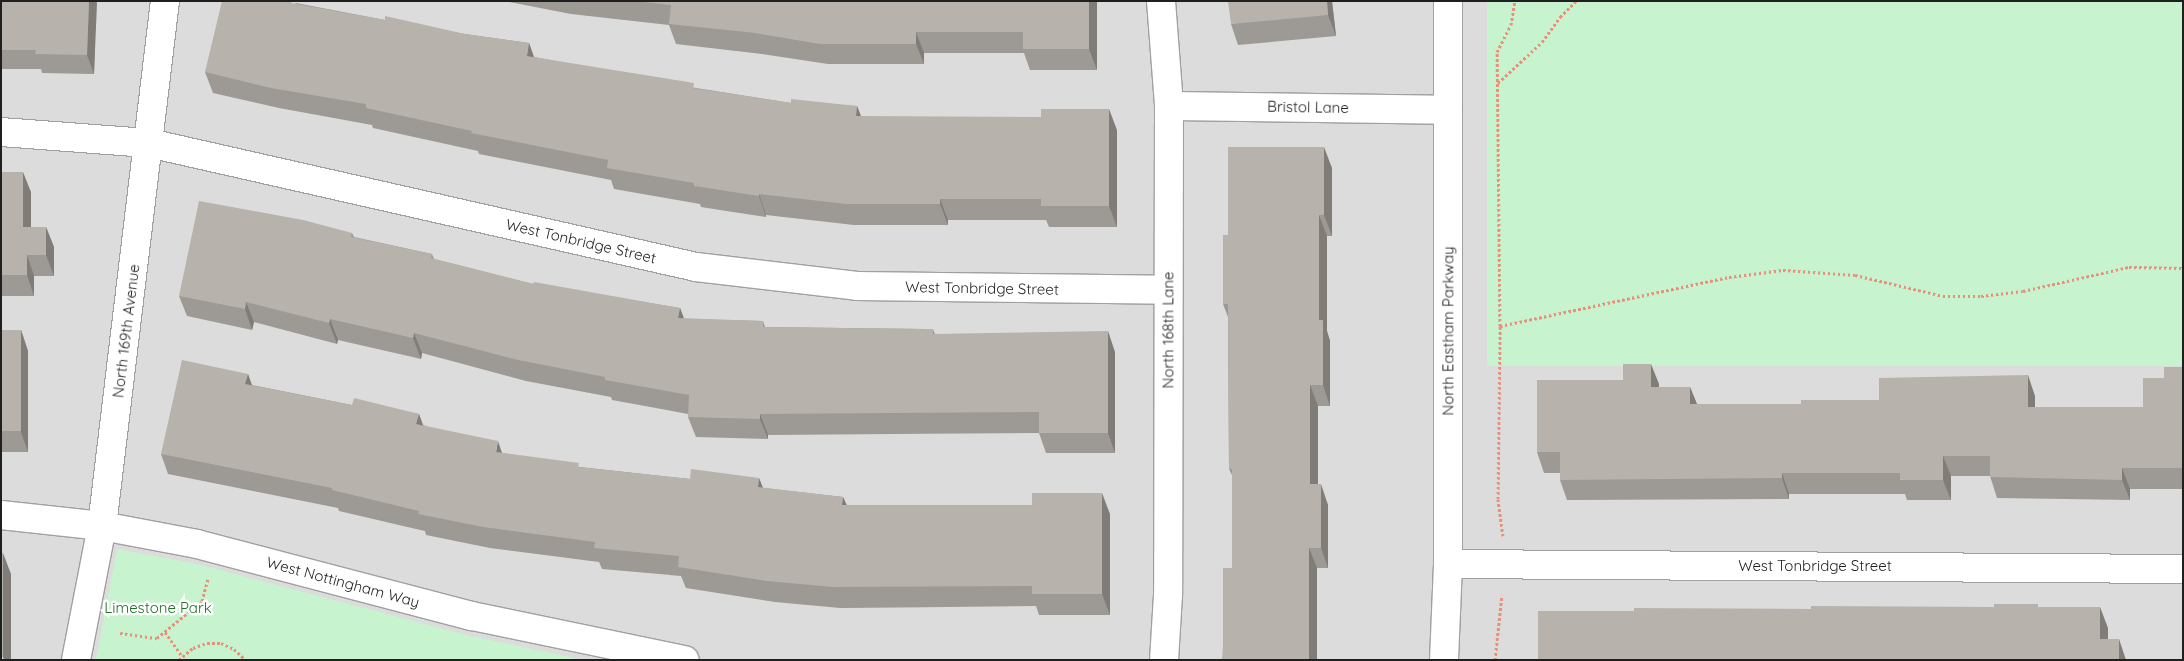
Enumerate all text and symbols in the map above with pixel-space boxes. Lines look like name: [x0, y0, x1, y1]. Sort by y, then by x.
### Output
street label: Bristol Lane: [1267, 97, 1349, 117]
street label: West Tonbridge Street: [504, 215, 658, 267]
street label: North Eastham Parkway: [1439, 246, 1457, 416]
street label: North 169th Avenue: [109, 263, 143, 399]
street label: North 168th Lane: [1159, 271, 1177, 389]
street label: West Tonbridge Street: [905, 278, 1059, 298]
street label: West Nottingham Way: [265, 553, 421, 611]
street label: West Tonbridge Street: [1738, 557, 1892, 575]
park label: Limestone Park: [104, 599, 212, 617]

